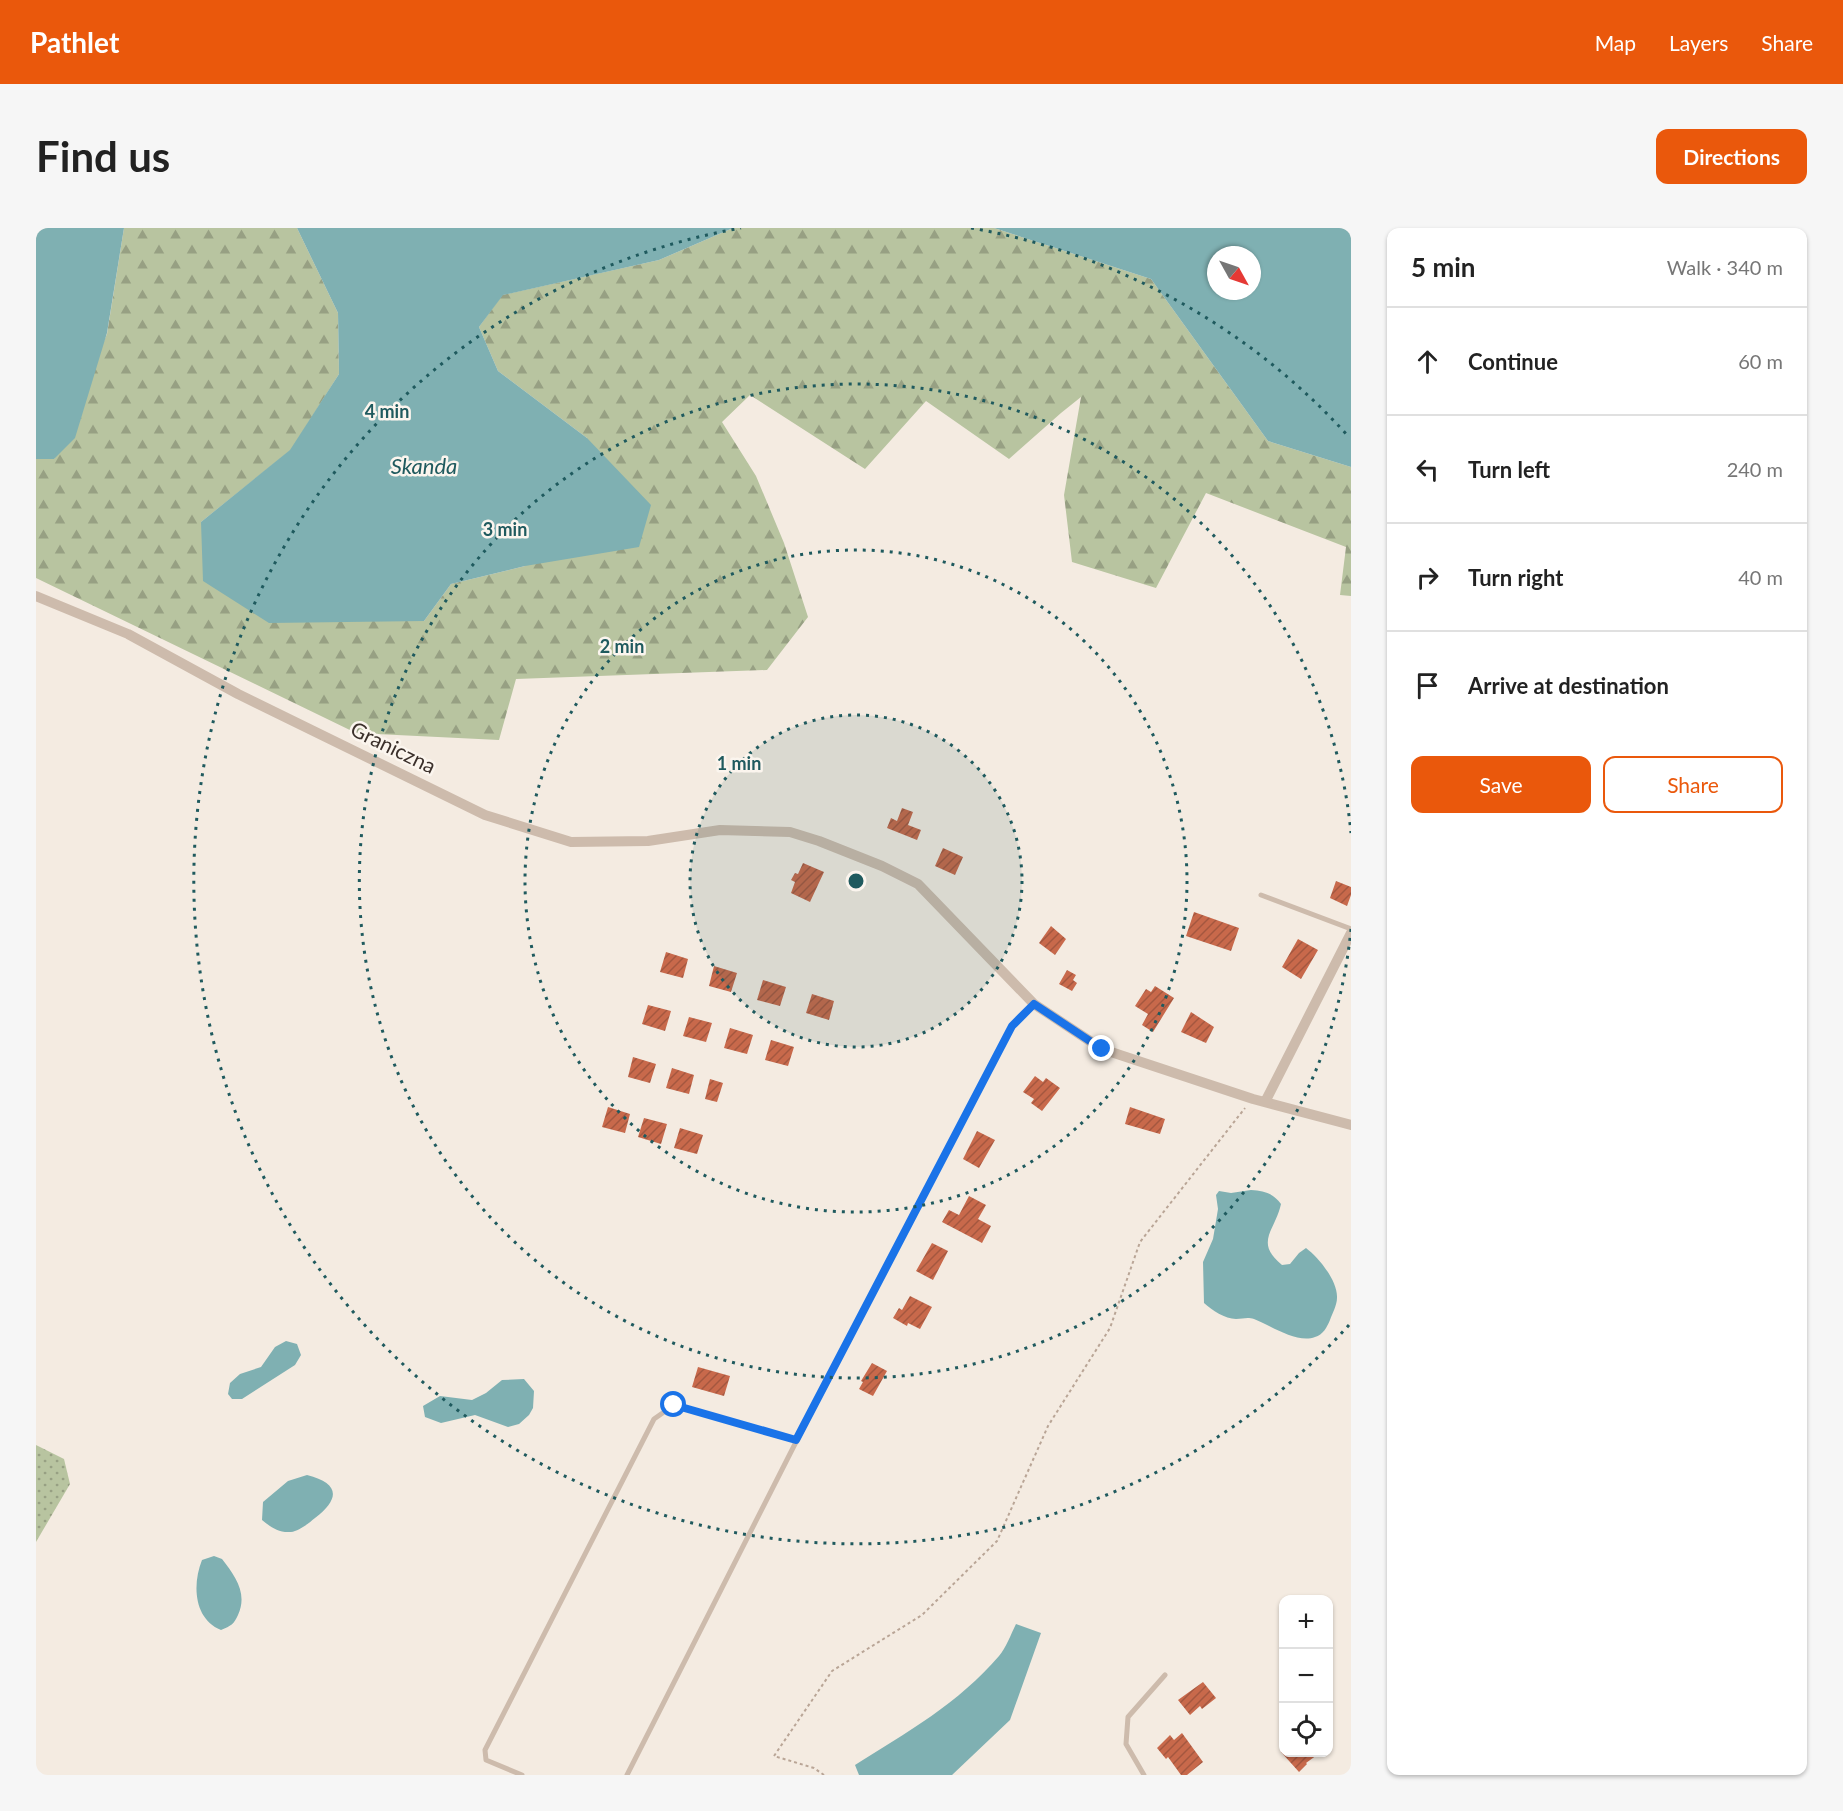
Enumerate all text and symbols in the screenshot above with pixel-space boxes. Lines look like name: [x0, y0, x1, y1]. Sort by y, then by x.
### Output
text: Pathlet: [30, 25, 119, 59]
text: Map: [1595, 30, 1636, 55]
text: Layers: [1669, 30, 1728, 55]
text: Share: [1761, 30, 1813, 55]
button: Directions: [1656, 129, 1807, 184]
text: Find us: [36, 131, 170, 181]
north arrow: [1207, 246, 1261, 300]
text: 5 min: [1411, 251, 1475, 283]
text: Walk · 340 m: [1667, 255, 1783, 279]
icon: ahead: [1411, 345, 1444, 378]
text: Continue: [1468, 348, 1558, 375]
text: 60 m: [1738, 349, 1783, 373]
text: 4 min: [365, 400, 409, 422]
water label: Skanda: [391, 452, 457, 479]
icon: left: [1411, 453, 1444, 486]
text: Turn left: [1468, 456, 1550, 483]
text: 240 m: [1727, 457, 1783, 481]
text: 3 min: [483, 518, 527, 540]
icon: right: [1411, 561, 1444, 594]
text: Turn right: [1468, 564, 1563, 591]
text: 40 m: [1738, 565, 1783, 589]
text: 2 min: [600, 635, 644, 657]
icon: arrive: [1411, 669, 1444, 702]
text: Arrive at destination: [1468, 672, 1669, 699]
street label: Graniczna: [347, 715, 440, 778]
text: 1 min: [717, 752, 761, 774]
button: Save: [1411, 756, 1591, 813]
button: Share: [1603, 756, 1783, 813]
centre of rings: [846, 871, 866, 891]
route end: [1088, 1035, 1114, 1061]
route start: [660, 1391, 686, 1417]
map controls: [1279, 1595, 1333, 1757]
button: +: [1279, 1595, 1333, 1649]
button: −: [1279, 1649, 1333, 1703]
button: locate: [1279, 1703, 1333, 1757]

